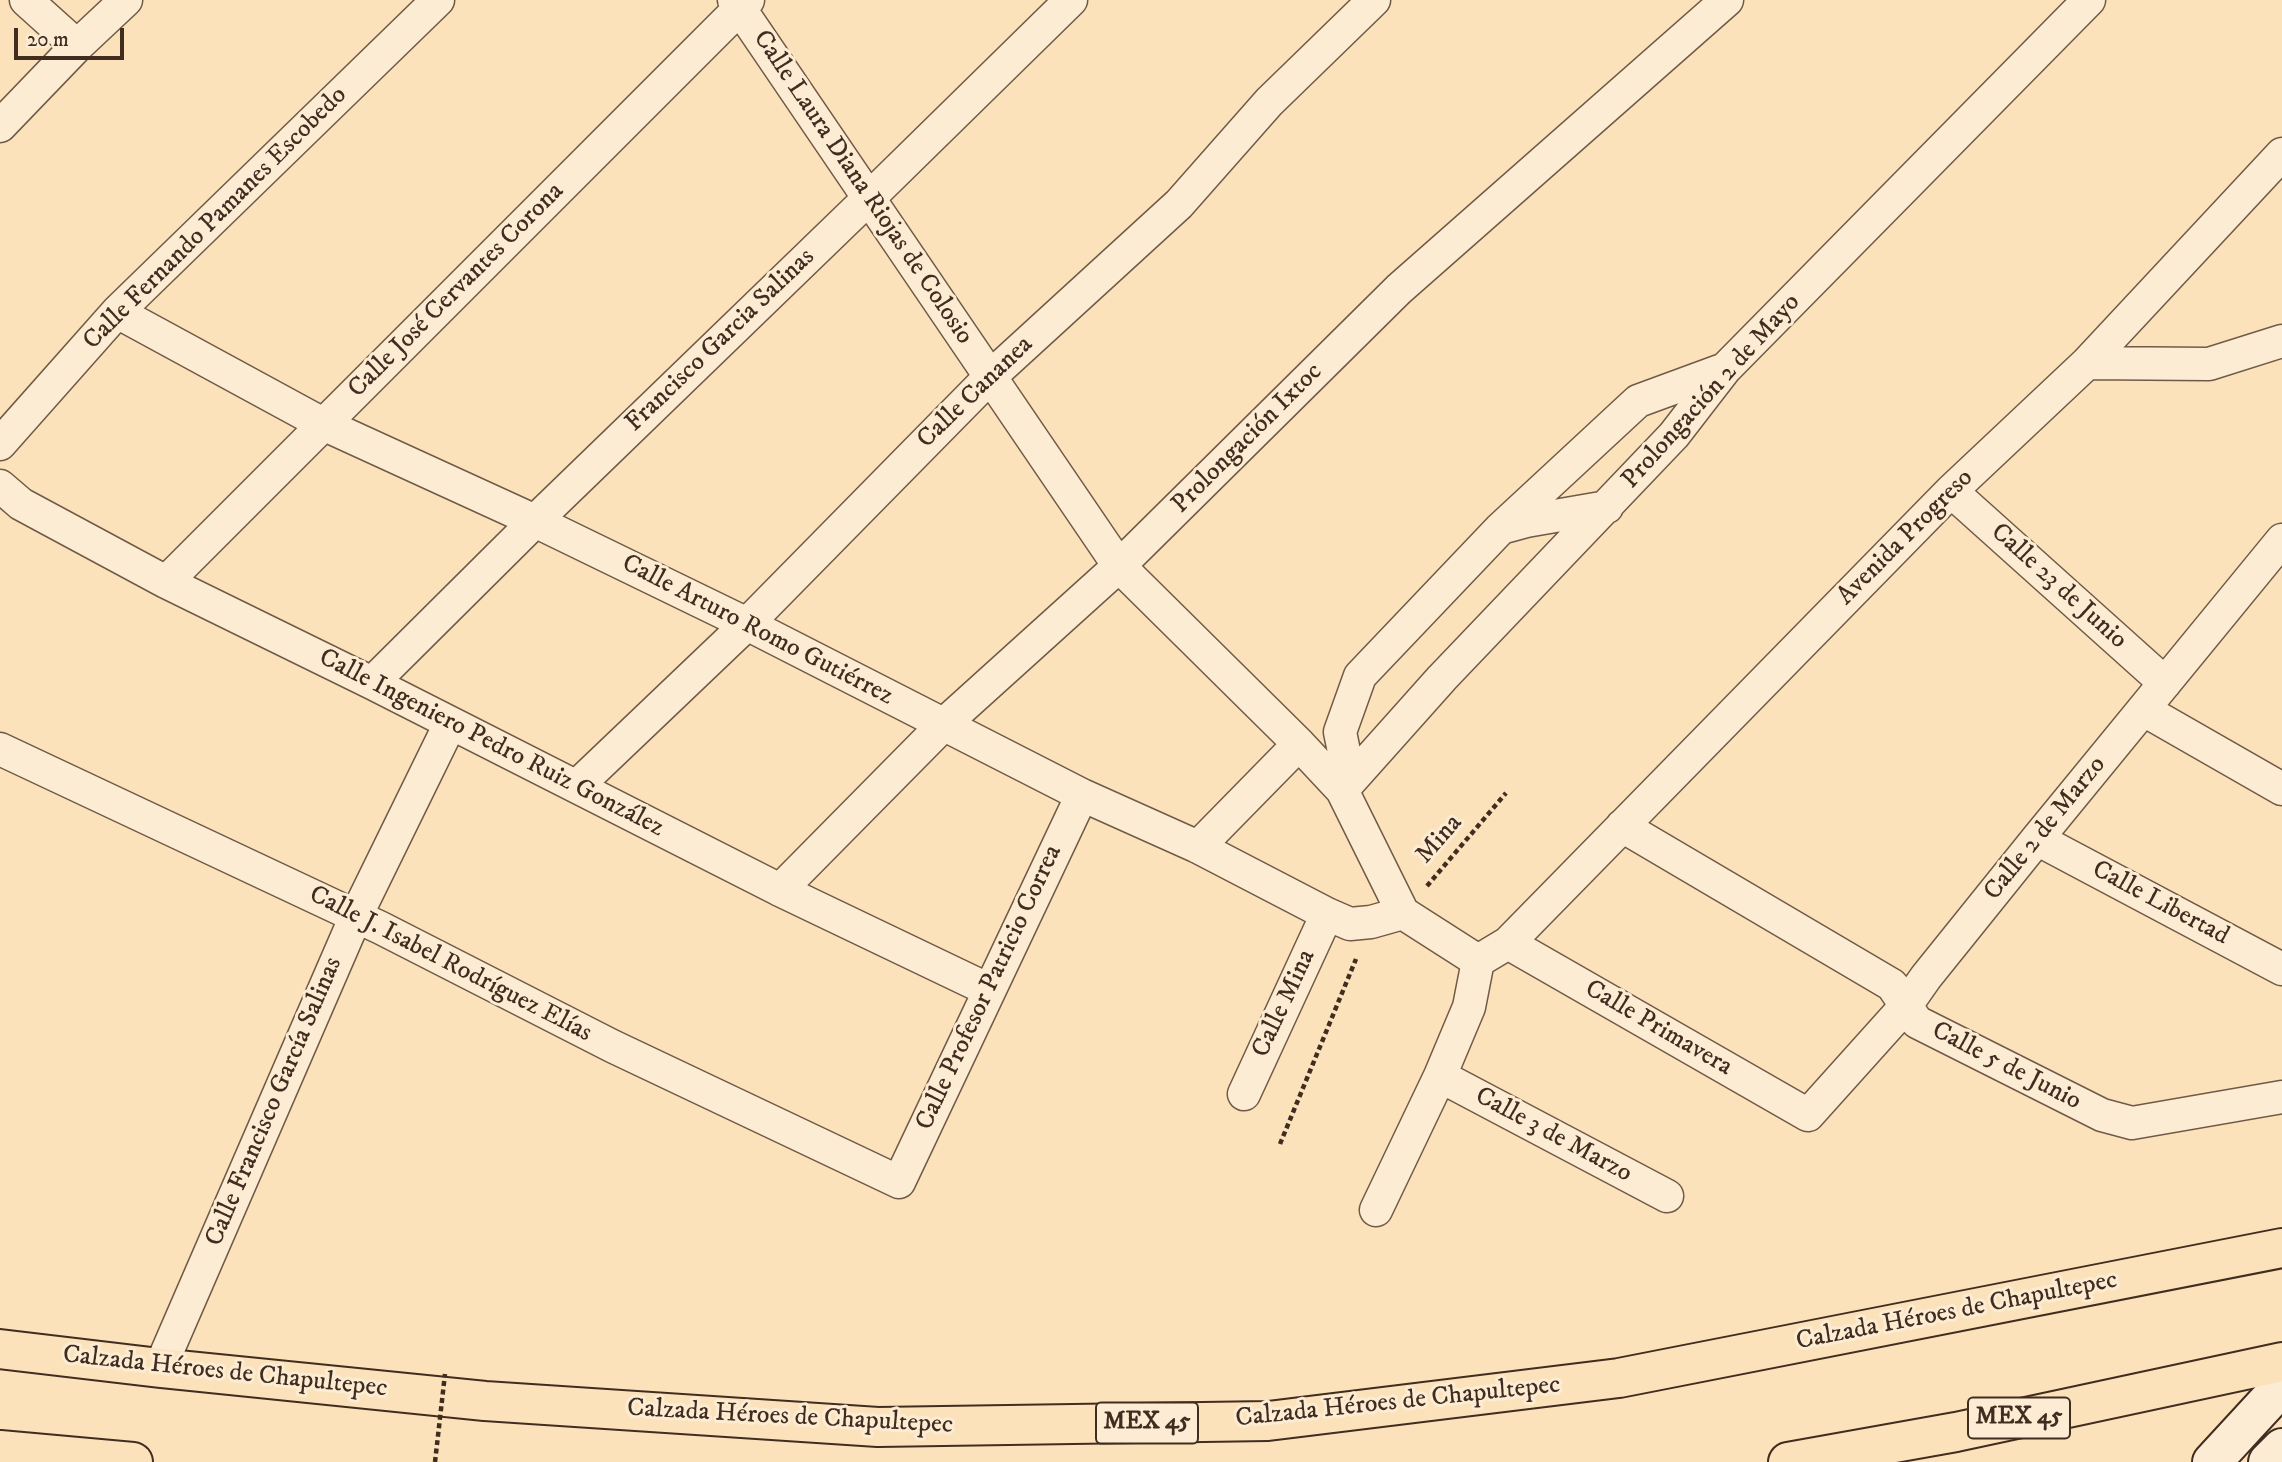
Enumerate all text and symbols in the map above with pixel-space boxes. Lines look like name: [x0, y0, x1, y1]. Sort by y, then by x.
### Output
scale bar: [18, 14, 128, 58]
street label: Calle Laura Diana Riojas de Colosio: [745, 25, 979, 351]
text: 20 m: [27, 27, 69, 53]
street label: Calle Fernando Pamanes Escobedo: [78, 81, 354, 357]
street label: Calle José Cervantes Corona: [343, 177, 571, 405]
street label: Francisco Garcia Salinas: [620, 243, 822, 439]
street label: Prolongación 2 de Mayo: [1616, 288, 1808, 496]
street label: Calle Cananea: [912, 330, 1040, 456]
street label: Prolongación Ixtoc: [1166, 357, 1330, 521]
street label: Avenida Progreso: [1831, 463, 1981, 613]
street label: Calle 23 de Junio: [1983, 518, 2133, 656]
street label: Calle Arturo Romo Gutiérrez: [616, 549, 898, 713]
street label: Calle Ingeniero Pedro Ruiz González: [313, 643, 669, 845]
street label: Calle 2 de Marzo: [1978, 751, 2114, 907]
street label: Mina: [1410, 809, 1470, 871]
street label: Calle Profesor Patricio Correa: [910, 841, 1070, 1135]
street label: Calle Libertad: [2086, 855, 2234, 953]
street label: Calle J. Isabel Rodríguez Elías: [303, 880, 597, 1050]
street label: Calle Mina: [1246, 945, 1324, 1063]
street label: Calle Francisco García Salinas: [200, 953, 350, 1251]
street label: Calle Primavera: [1579, 974, 1737, 1084]
street label: Calle 5 de Junio: [1926, 1016, 2086, 1118]
street label: Calle 3 de Marzo: [1469, 1082, 1637, 1190]
street label: Calzada Héroes de Chapultepec: [1794, 1266, 2120, 1358]
street label: Calzada Héroes de Chapultepec: [61, 1340, 389, 1406]
street label: Calzada Héroes de Chapultepec: [1234, 1370, 1562, 1436]
street label: Calzada Héroes de Chapultepec: [626, 1394, 954, 1442]
road number: MEX 45: [1968, 1398, 2070, 1438]
road number: MEX 45: [1096, 1402, 1198, 1443]

